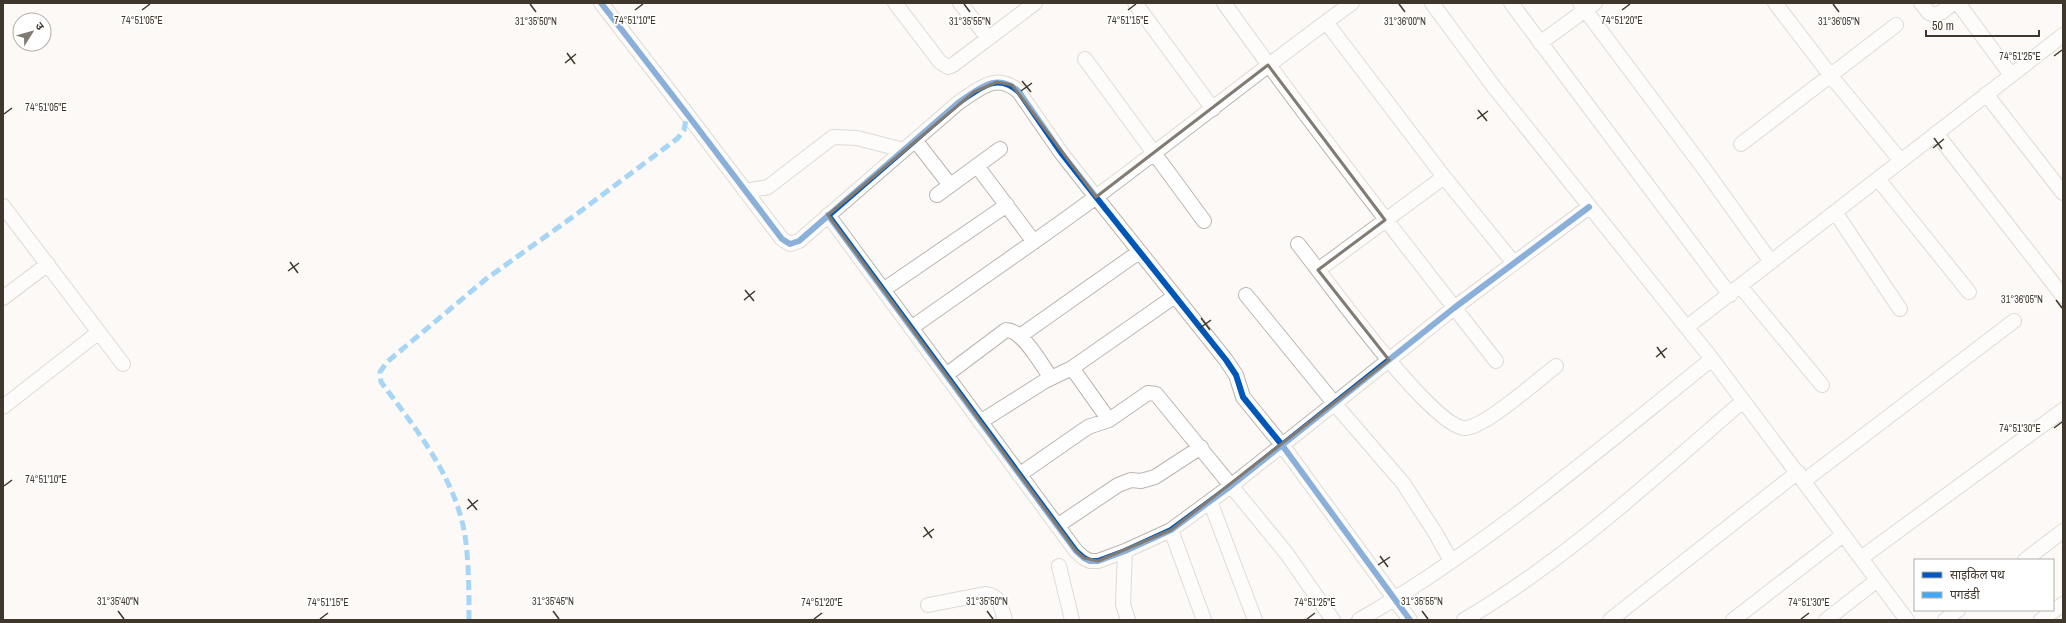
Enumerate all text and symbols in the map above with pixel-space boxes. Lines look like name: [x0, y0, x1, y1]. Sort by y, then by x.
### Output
north arrow: [12, 12, 52, 52]
scale bar: [1926, 12, 2039, 38]
text: 74°51'05"E: [121, 14, 163, 27]
text: 74°51'10"E: [614, 14, 656, 27]
text: 74°51'15"E: [1107, 14, 1149, 27]
text: 74°51'20"E: [1601, 14, 1643, 27]
text: 31°35'50"N: [515, 15, 557, 28]
text: 31°35'55"N: [949, 15, 991, 28]
text: 31°36'00"N: [1384, 15, 1426, 28]
text: 31°36'05"N: [1818, 15, 1860, 28]
text: 50 m: [1932, 18, 1954, 34]
text: उ: [32, 19, 48, 33]
text: 74°51'25"E: [1999, 50, 2041, 63]
text: 74°51'05"E: [25, 101, 67, 114]
text: 31°36'05"N: [2001, 293, 2043, 306]
text: 74°51'30"E: [1999, 422, 2041, 435]
text: 74°51'10"E: [25, 473, 67, 486]
legend: [1914, 559, 2054, 611]
text: साइकिल पथ: [1950, 567, 2005, 583]
text: पगडंडी: [1950, 587, 1980, 603]
text: 31°35'40"N: [97, 595, 139, 608]
text: 31°35'45"N: [532, 595, 574, 608]
text: 31°35'50"N: [966, 595, 1008, 608]
text: 31°35'55"N: [1401, 595, 1443, 608]
text: 74°51'15"E: [307, 596, 349, 609]
text: 74°51'20"E: [801, 596, 843, 609]
text: 74°51'25"E: [1294, 596, 1336, 609]
text: 74°51'30"E: [1788, 596, 1830, 609]

